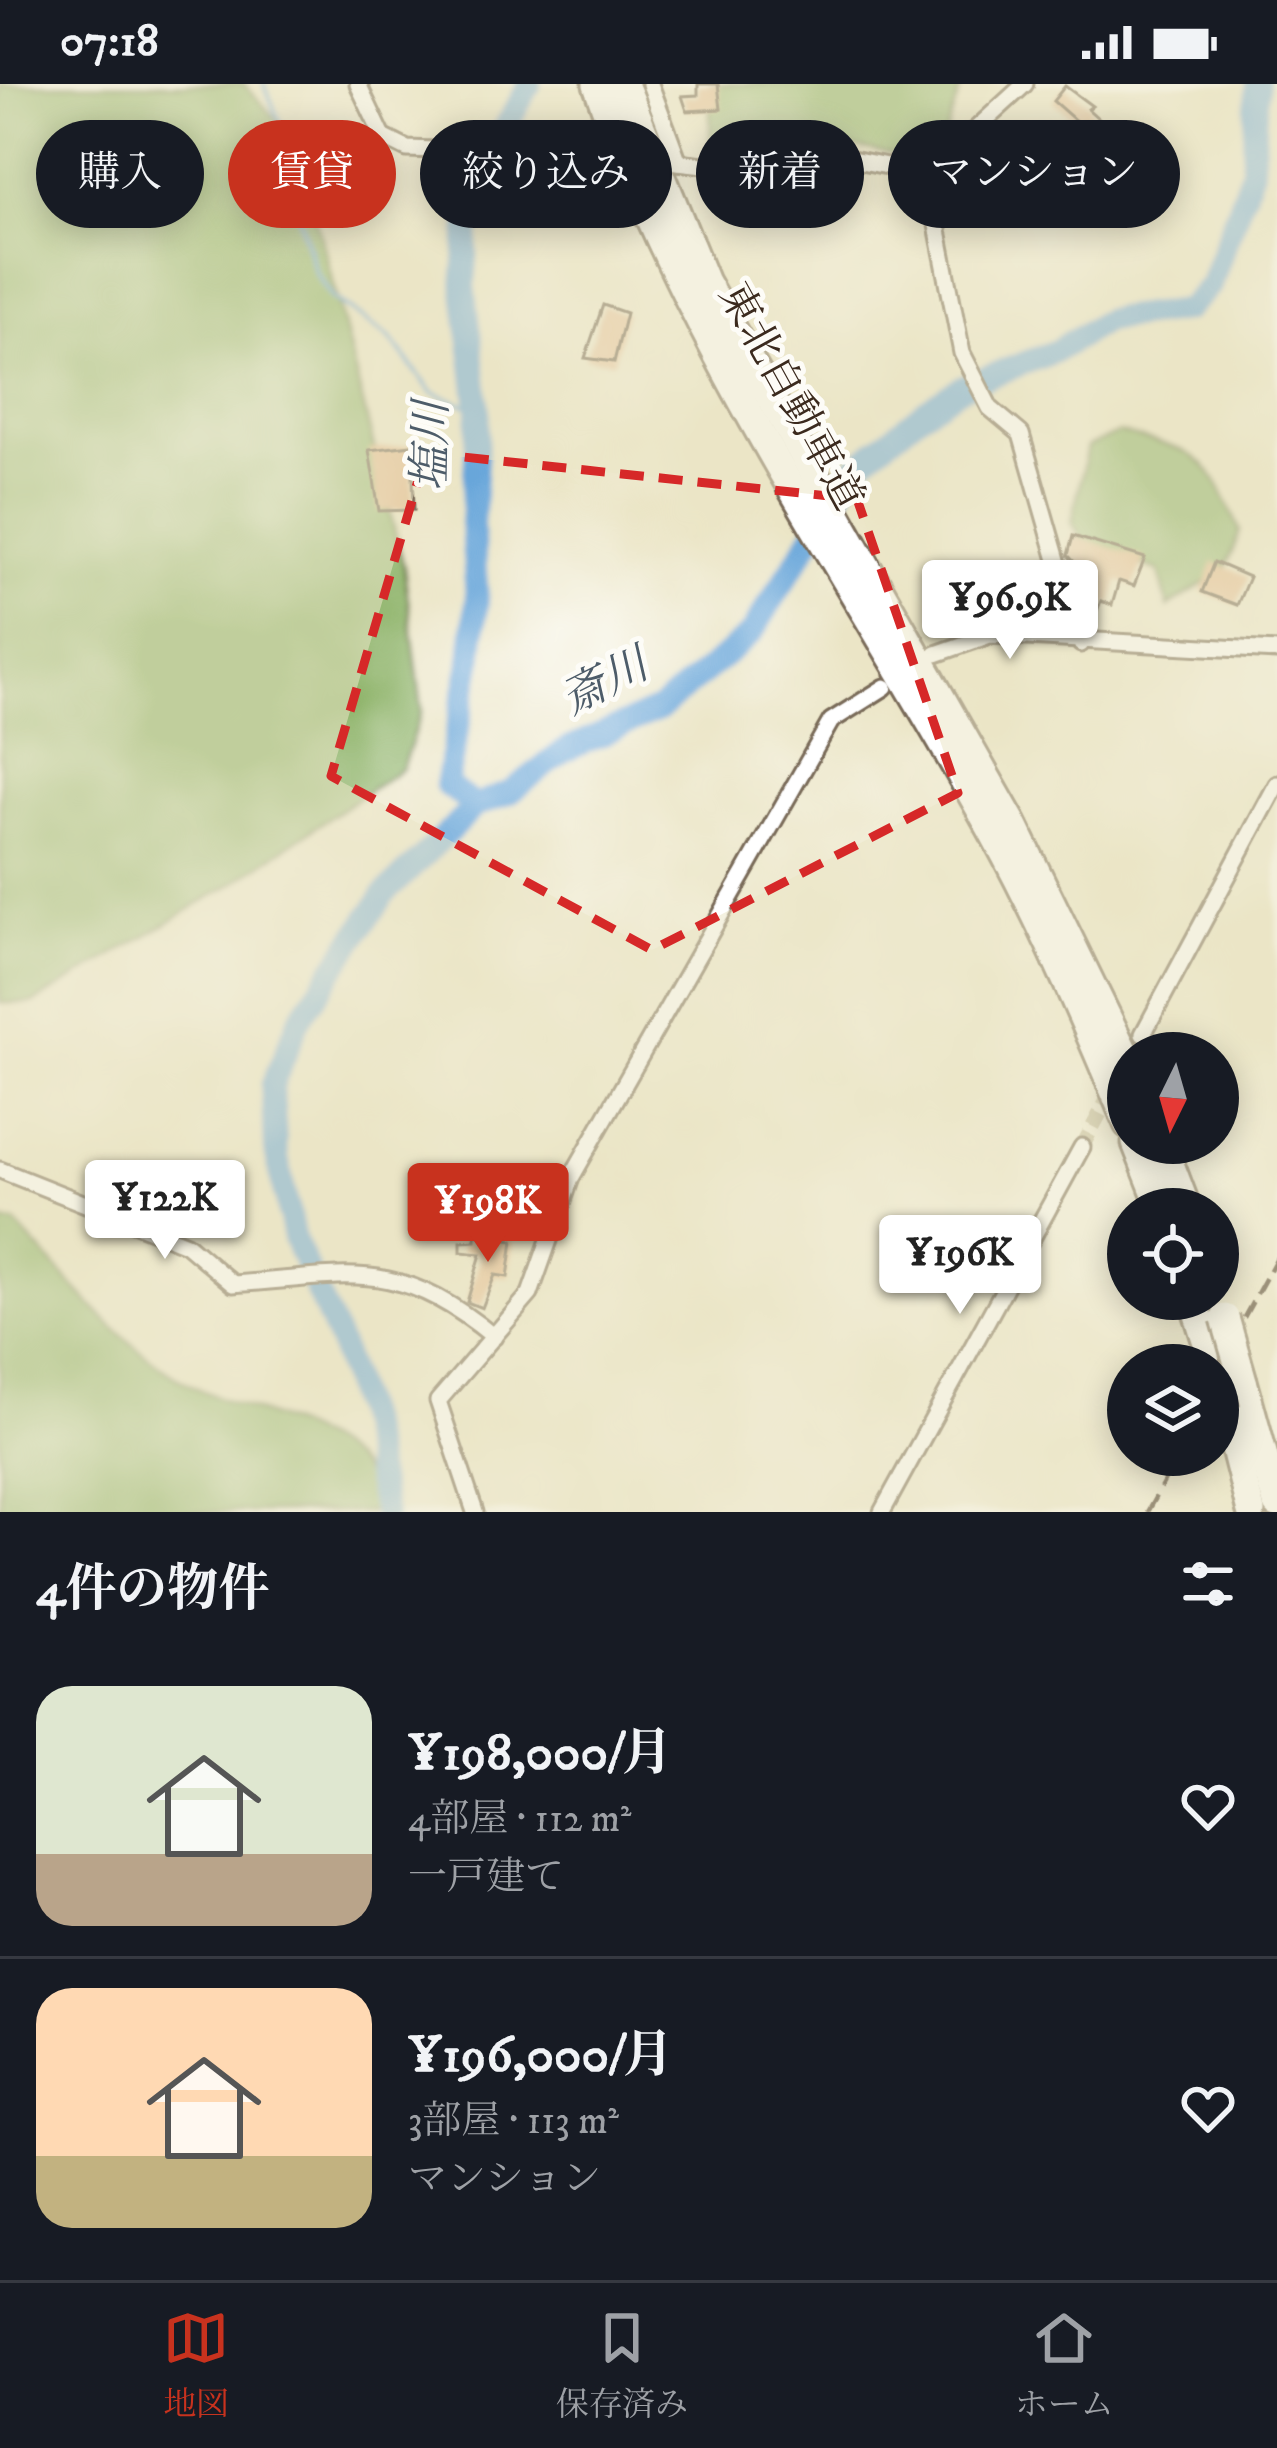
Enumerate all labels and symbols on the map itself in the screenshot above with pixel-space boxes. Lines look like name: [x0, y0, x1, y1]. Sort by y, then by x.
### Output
street label: 東北自動車道: [706, 274, 874, 520]
water label: 塩川: [403, 396, 461, 491]
pin: ¥96.9K: [912, 560, 1108, 662]
water label: 斎川: [552, 635, 662, 728]
north arrow: [1107, 1032, 1239, 1164]
pin: ¥122K: [81, 1160, 249, 1262]
pin: ¥198K: [404, 1163, 572, 1265]
pin: ¥196K: [876, 1215, 1044, 1317]

